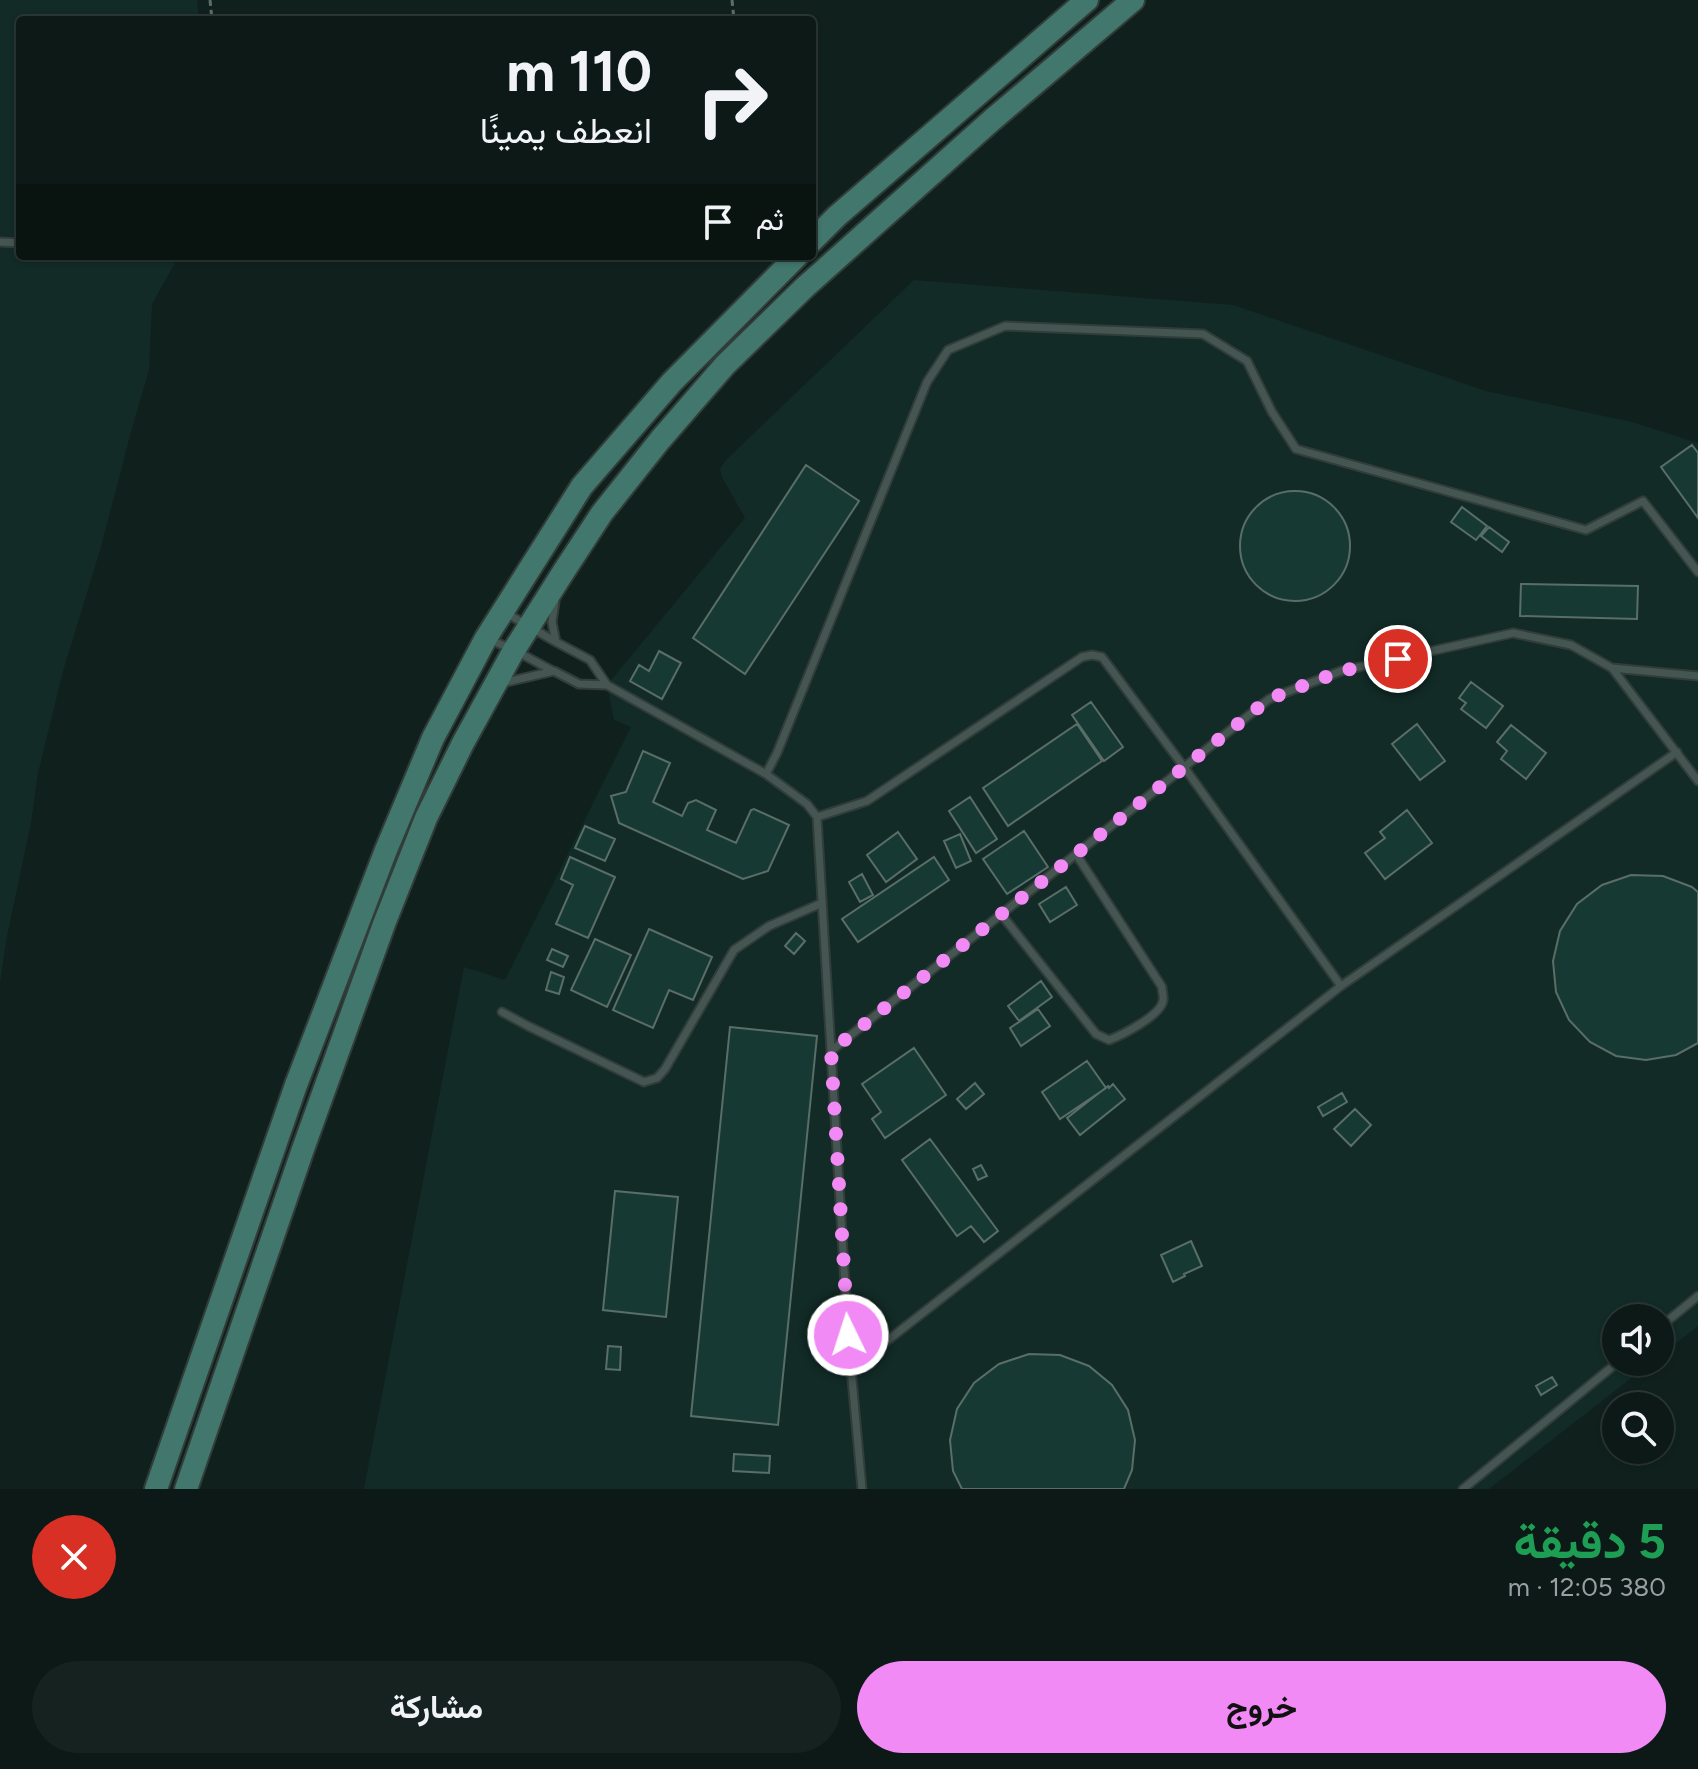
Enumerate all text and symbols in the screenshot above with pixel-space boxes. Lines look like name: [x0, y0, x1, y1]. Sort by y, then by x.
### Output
text: 110 m: [506, 38, 652, 105]
icon: right: [680, 48, 784, 152]
text: انعطف يمينًا: [480, 109, 652, 152]
icon: arrive: [696, 200, 740, 244]
text: ثم: [756, 201, 784, 238]
pin: [1364, 625, 1432, 693]
icon: arrive: [1376, 637, 1420, 681]
position arrow: [806, 1293, 890, 1377]
map controls: [1602, 1304, 1674, 1464]
button: sound: [1602, 1304, 1674, 1376]
button: search: [1602, 1392, 1674, 1464]
text: 5 دقيقة: [1514, 1512, 1666, 1570]
button: close: [32, 1515, 116, 1599]
text: 380 m · 12:05: [1508, 1571, 1666, 1603]
button: مشاركة: [32, 1661, 841, 1753]
button: خروج: [857, 1661, 1666, 1753]

